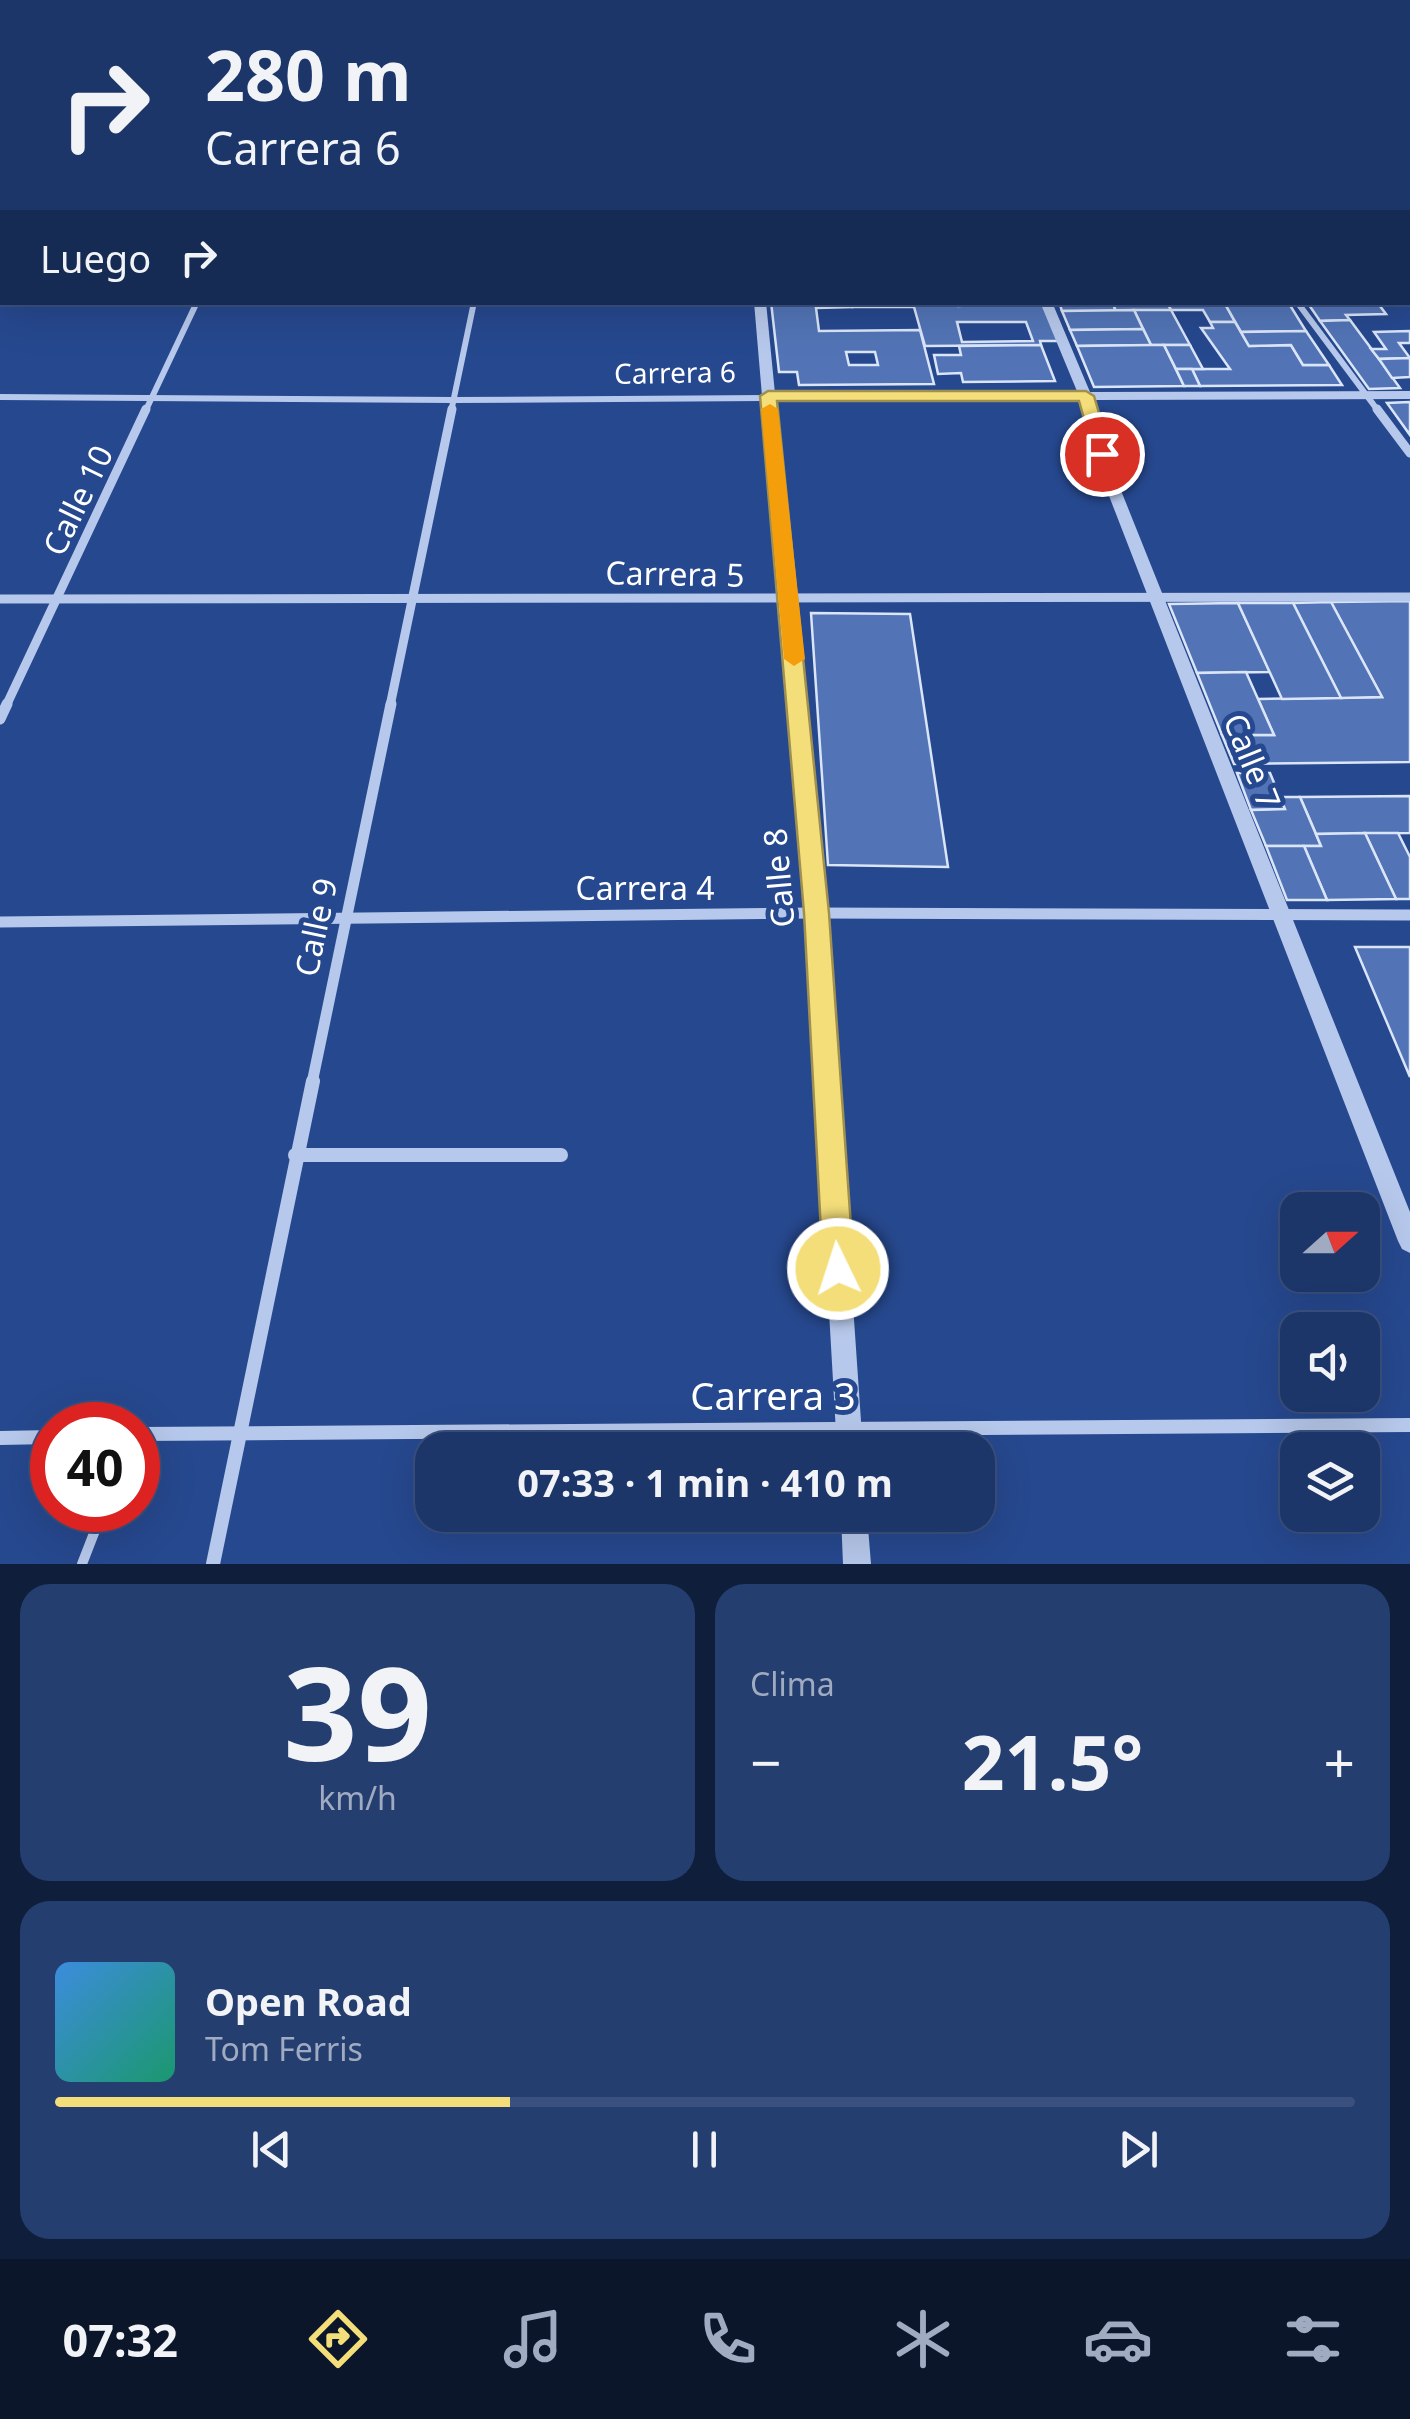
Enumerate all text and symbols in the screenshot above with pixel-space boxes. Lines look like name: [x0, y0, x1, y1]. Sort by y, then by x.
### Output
text: 280 m: [205, 26, 412, 122]
icon: right: [40, 40, 170, 170]
text: Carrera 6: [205, 117, 401, 178]
icon: right: [171, 230, 226, 285]
text: Luego: [40, 232, 151, 284]
street label: Carrera 6: [614, 352, 736, 392]
pin: [1060, 412, 1145, 497]
icon: arrive: [1075, 427, 1130, 482]
street label: Calle 10: [32, 438, 122, 562]
street label: Carrera 5: [605, 550, 745, 596]
street label: Calle 7: [1214, 707, 1292, 815]
street label: Calle 8: [752, 827, 804, 929]
street label: Carrera 4: [575, 866, 715, 909]
street label: Calle 9: [284, 874, 346, 980]
north arrow: [1280, 1192, 1380, 1292]
map controls: [1280, 1192, 1380, 1532]
position arrow: [786, 1217, 890, 1321]
button: sound: [1280, 1312, 1380, 1412]
street label: Carrera 3: [690, 1369, 856, 1421]
speed limit sign: 40: [30, 1402, 160, 1532]
button: layers: [1280, 1432, 1380, 1532]
text: 07:33 · 1 min · 410 m: [517, 1456, 893, 1508]
text: 39: [283, 1622, 432, 1799]
text: Clima: [750, 1662, 835, 1705]
text: 21.5°: [962, 1710, 1143, 1812]
text: −: [750, 1724, 781, 1799]
text: +: [1324, 1724, 1355, 1799]
text: km/h: [318, 1776, 397, 1819]
text: Open Road: [205, 1975, 412, 2027]
text: Tom Ferris: [205, 2027, 363, 2070]
icon: previous: [244, 2122, 299, 2177]
icon: pause: [677, 2122, 732, 2177]
icon: next: [1111, 2122, 1166, 2177]
icon: directions: [303, 2304, 373, 2374]
icon: music: [498, 2304, 568, 2374]
icon: phone: [693, 2304, 763, 2374]
icon: climate: [888, 2304, 958, 2374]
icon: car: [1083, 2304, 1153, 2374]
icon: filters: [1278, 2304, 1348, 2374]
text: 07:32: [62, 2309, 178, 2370]

